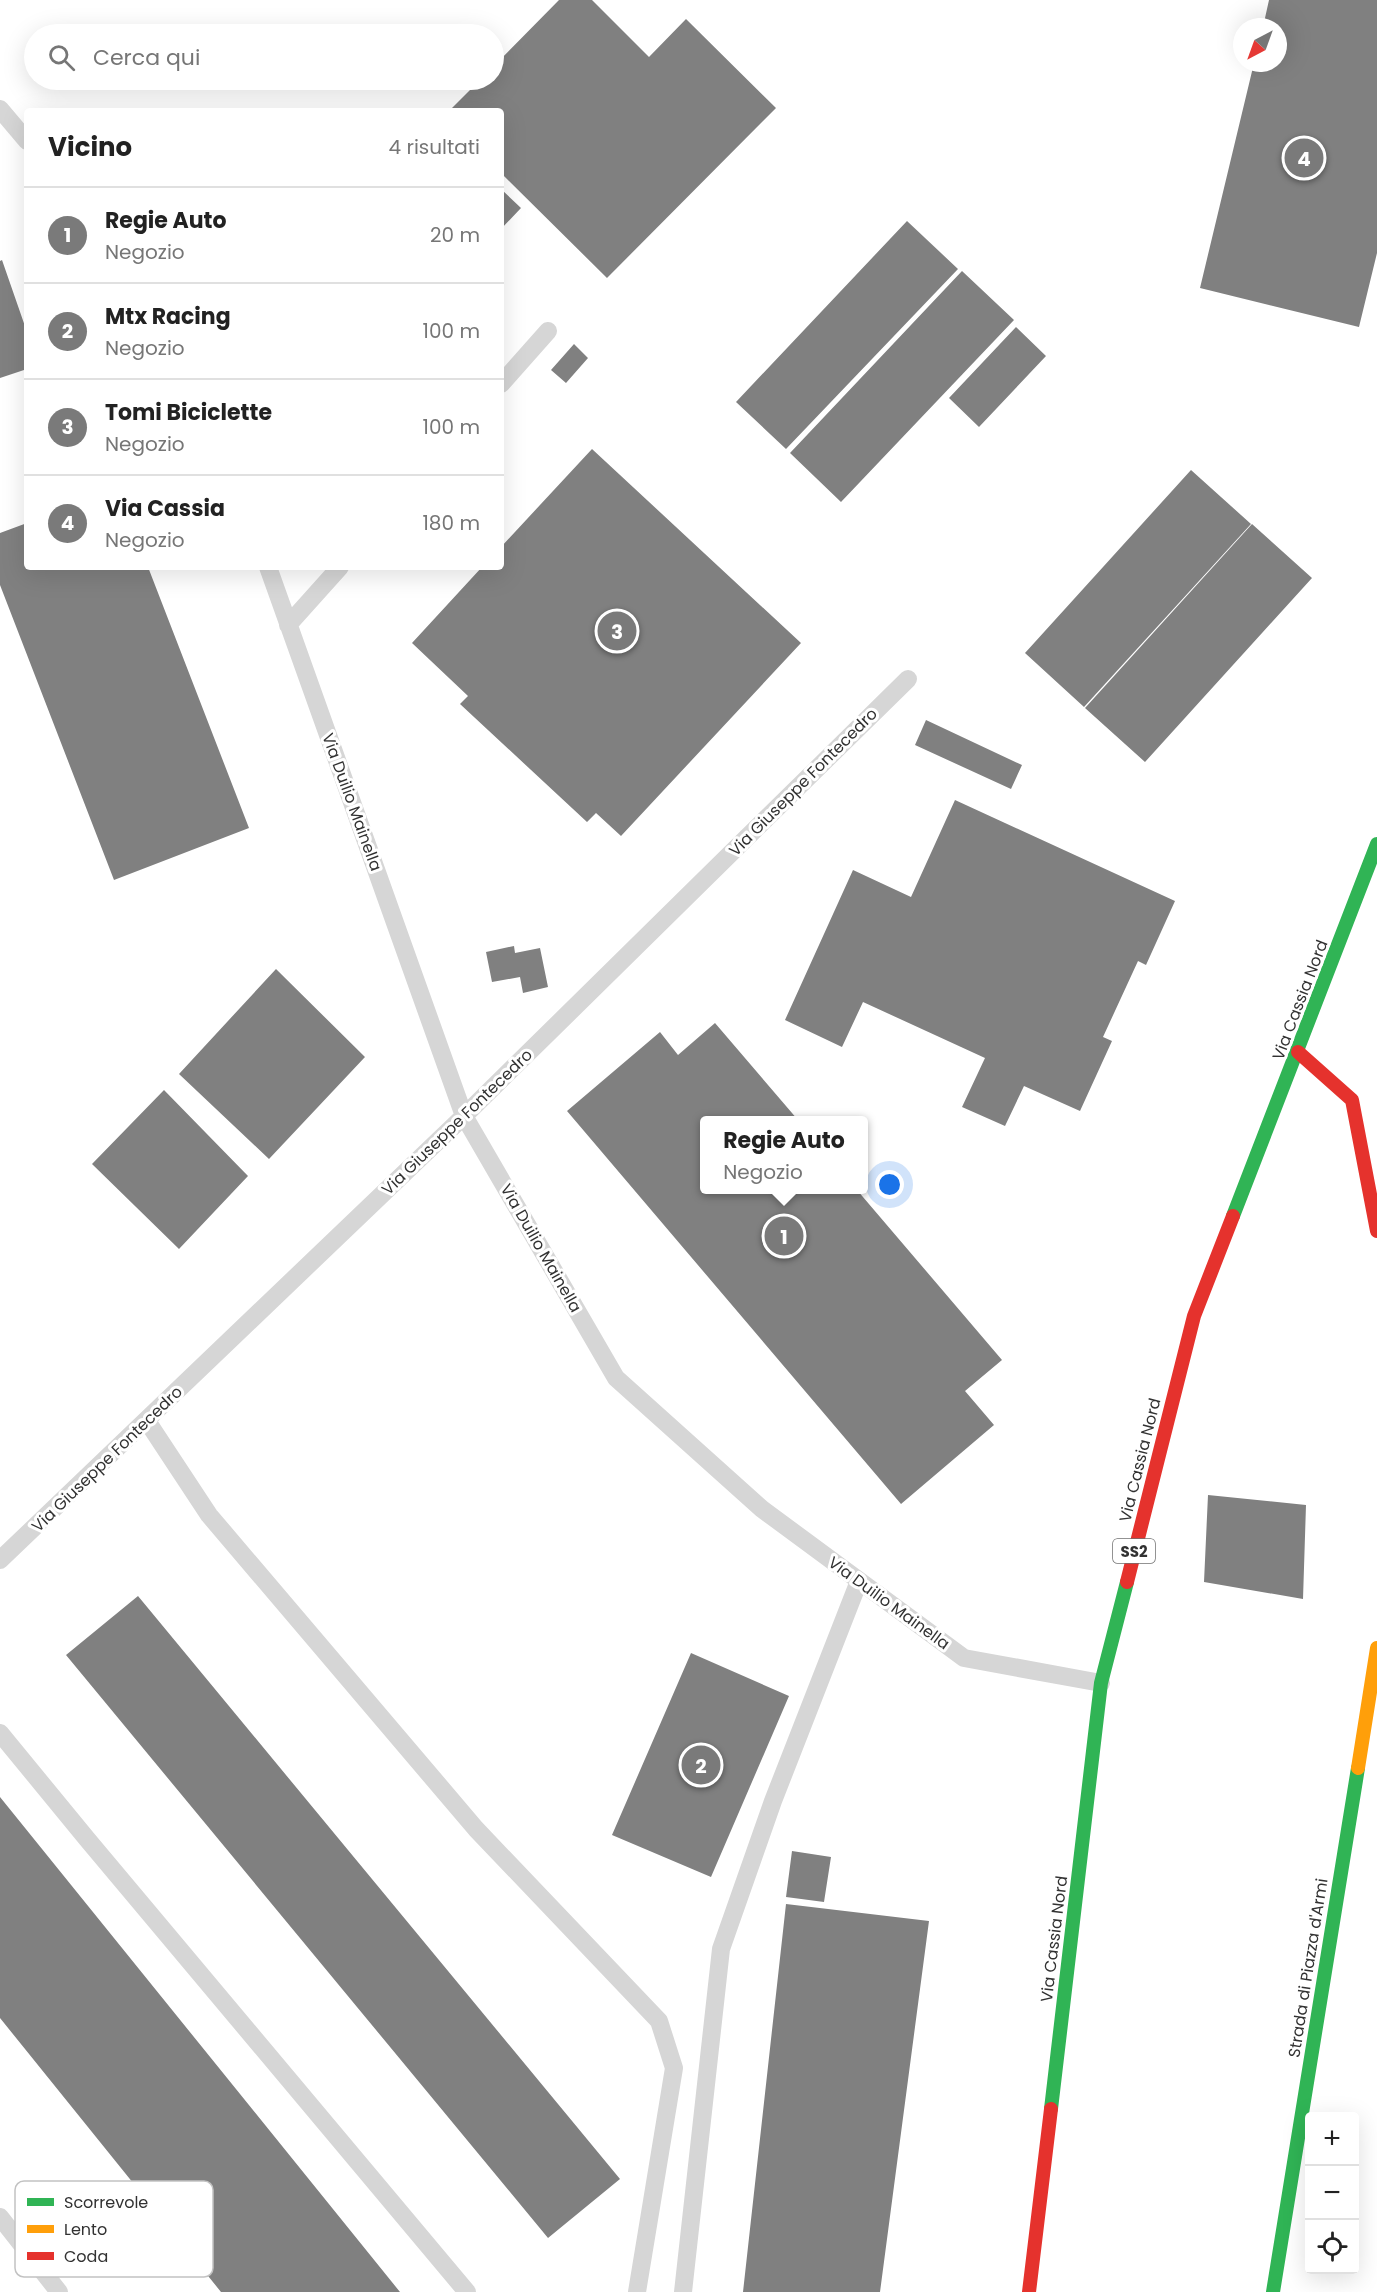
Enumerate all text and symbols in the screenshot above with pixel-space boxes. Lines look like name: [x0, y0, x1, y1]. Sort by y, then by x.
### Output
north arrow: [1233, 18, 1287, 72]
search box: [24, 24, 504, 90]
icon: search: [45, 41, 78, 74]
text: Cerca qui: [93, 42, 200, 73]
text: Vicino: [48, 129, 132, 165]
text: 4 risultati: [389, 133, 480, 161]
pin: 4: [1284, 136, 1324, 180]
text: Regie Auto: [105, 205, 227, 236]
text: 1: [64, 221, 71, 249]
text: 20 m: [430, 221, 480, 249]
text: Negozio: [105, 238, 185, 266]
text: Mtx Racing: [105, 301, 231, 332]
text: 2: [62, 317, 73, 345]
text: 100 m: [423, 317, 480, 345]
text: Negozio: [105, 334, 185, 362]
text: Tomi Biciclette: [105, 397, 272, 428]
text: 3: [61, 413, 74, 441]
text: 100 m: [423, 413, 480, 441]
text: Negozio: [105, 430, 185, 458]
text: Via Cassia: [105, 493, 225, 524]
text: 4: [61, 509, 74, 537]
text: 180 m: [422, 509, 480, 537]
text: Negozio: [105, 526, 185, 554]
pin: 3: [598, 608, 636, 654]
street label: Via Giuseppe Fontecedro: [724, 703, 882, 861]
street label: Via Duilio Mainella: [316, 730, 388, 874]
street label: Via Cassia Nord: [1267, 937, 1333, 1063]
street label: Via Giuseppe Fontecedro: [377, 1044, 537, 1200]
popup: [700, 1116, 868, 1194]
text: Regie Auto: [723, 1125, 845, 1156]
text: Negozio: [723, 1158, 803, 1186]
your location: [875, 1170, 904, 1199]
street label: Via Duilio Mainella: [495, 1179, 587, 1317]
pin: 1: [764, 1214, 804, 1258]
street label: Via Giuseppe Fontecedro: [27, 1381, 187, 1537]
street label: Via Cassia Nord: [1113, 1396, 1167, 1524]
road number: SS2: [1113, 1539, 1155, 1563]
street label: Via Duilio Mainella: [824, 1551, 954, 1655]
pin: 2: [682, 1742, 720, 1788]
street label: Via Cassia Nord: [1035, 1875, 1073, 2003]
street label: Strada di Piazza d'Armi: [1282, 1877, 1334, 2059]
map controls: [1305, 2112, 1359, 2274]
button: +: [1305, 2112, 1359, 2166]
button: −: [1305, 2166, 1359, 2220]
legend: [15, 2181, 213, 2277]
text: Scorrevole: [64, 2191, 148, 2214]
text: Lento: [64, 2218, 107, 2241]
button: locate: [1305, 2220, 1359, 2274]
text: Coda: [64, 2245, 108, 2268]

